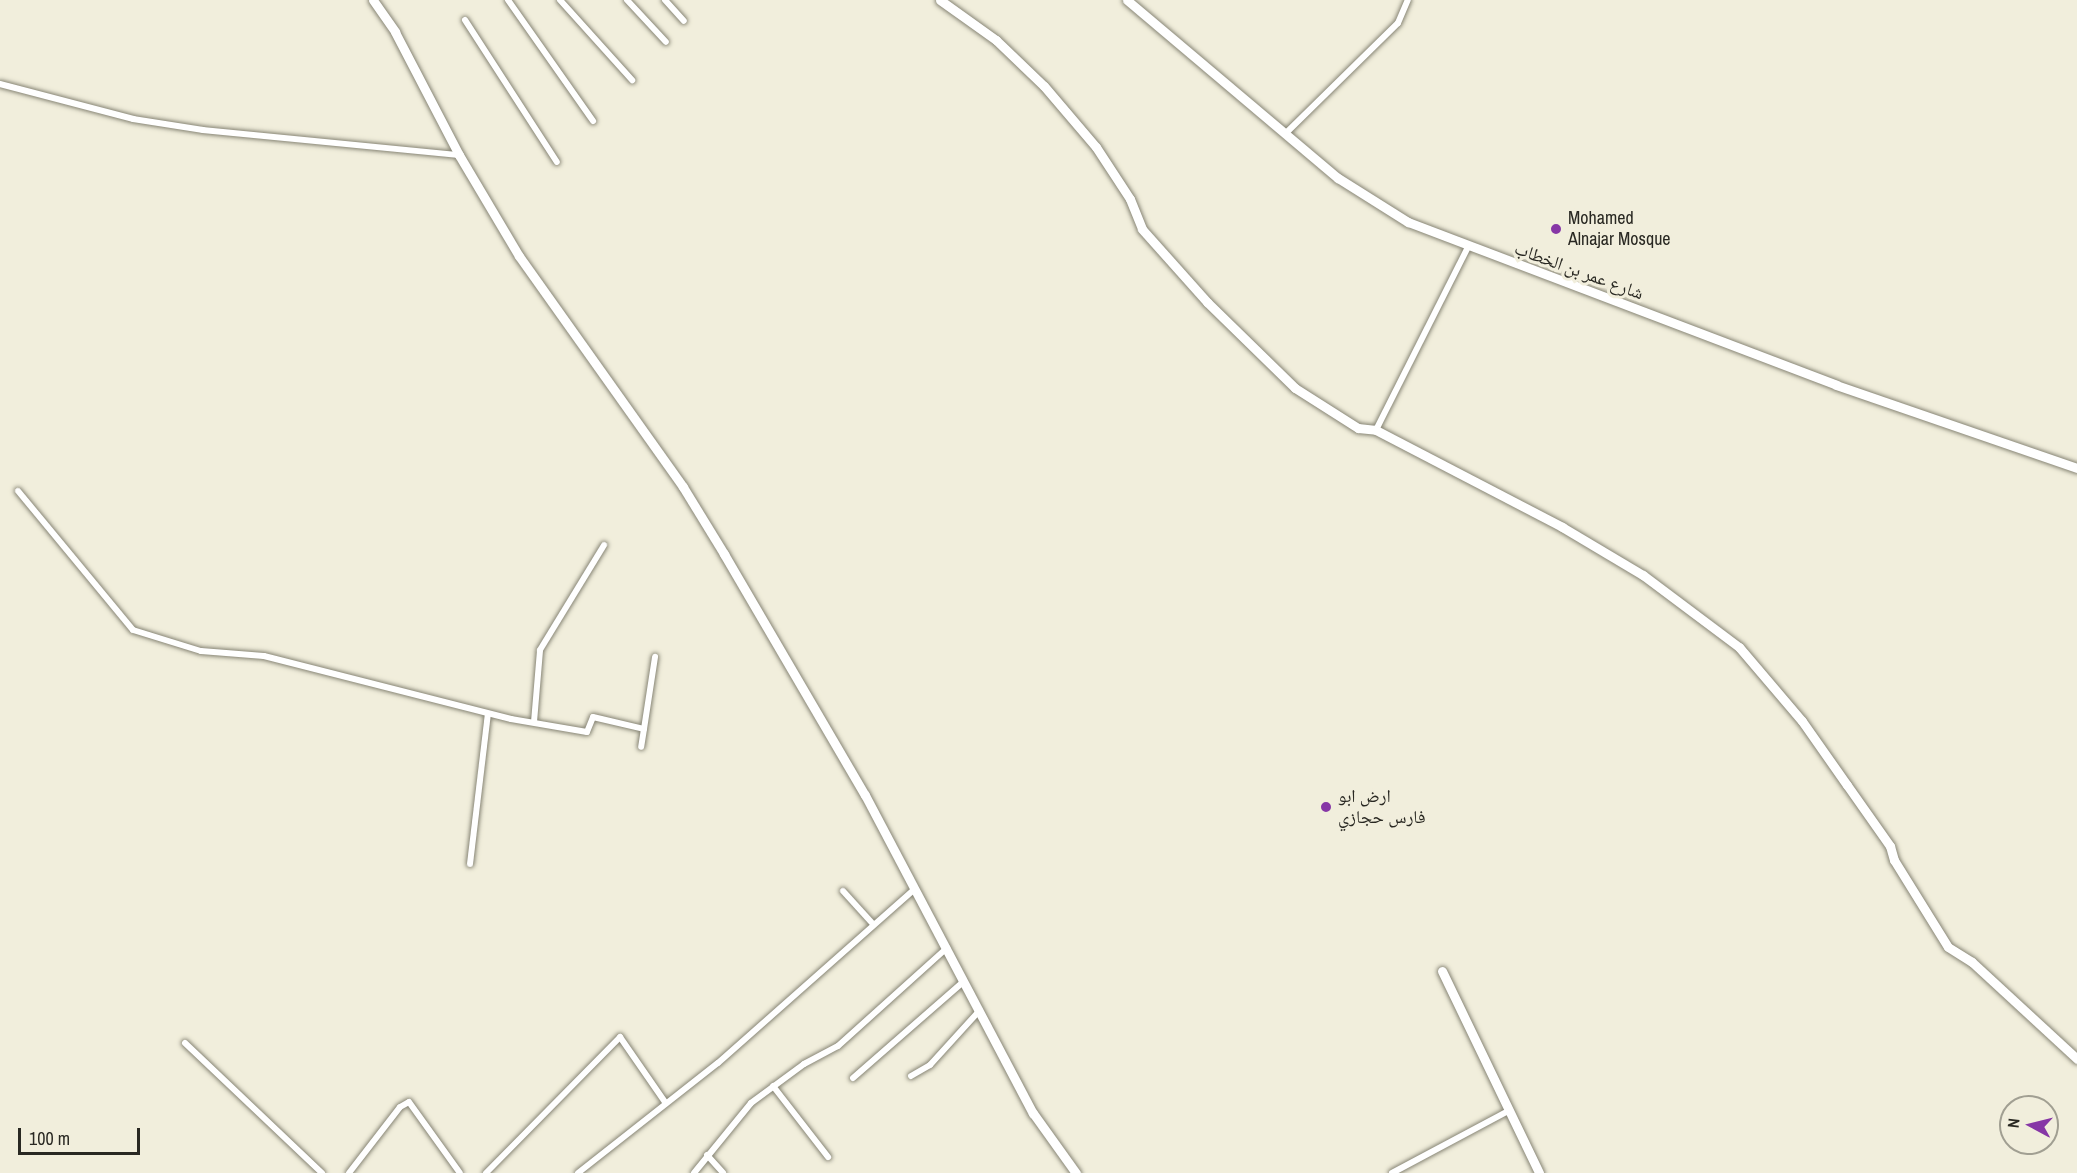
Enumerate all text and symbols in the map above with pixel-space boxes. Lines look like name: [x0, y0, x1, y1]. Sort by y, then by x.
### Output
place label: Mohamed Alnajar Mosque: [1568, 208, 1671, 250]
marker: Mohamed Alnajar Mosque: [1549, 222, 1563, 236]
street label: شارع عمر بن الخطاب: [1512, 238, 1646, 304]
place label: ارض ابو فارس حجازي: [1338, 786, 1425, 828]
marker: ارض ابو فارس حجازي: [1319, 800, 1333, 814]
north arrow: [1999, 1095, 2059, 1155]
scale bar: [21, 1116, 142, 1154]
text: N: [2002, 1117, 2025, 1129]
text: 100 m: [29, 1126, 70, 1151]

